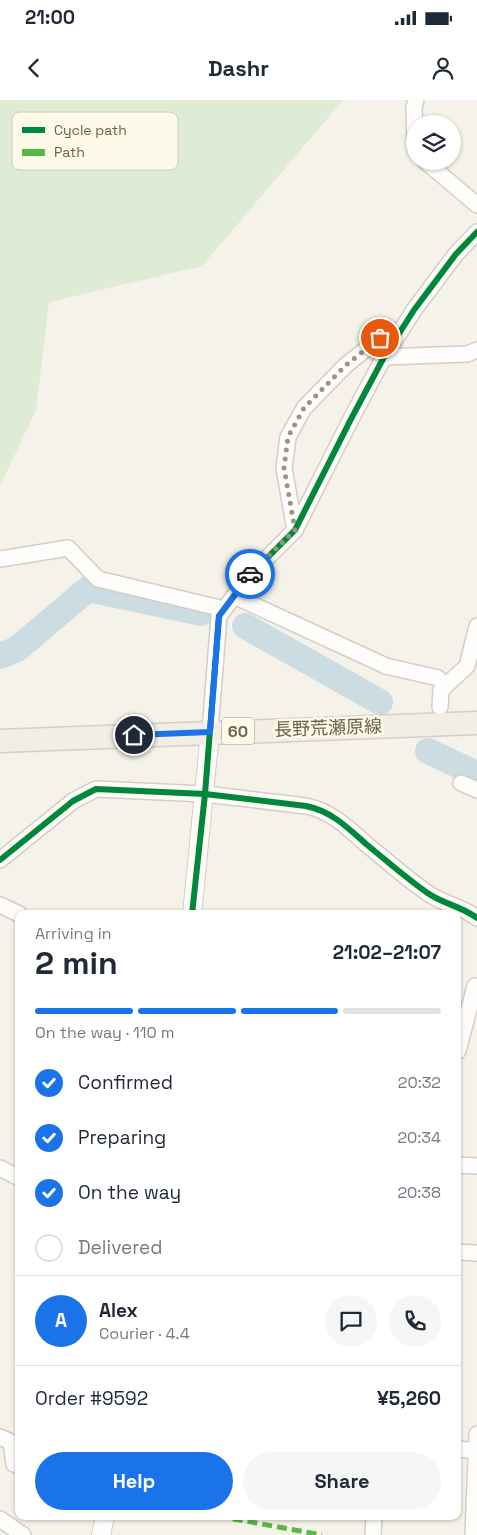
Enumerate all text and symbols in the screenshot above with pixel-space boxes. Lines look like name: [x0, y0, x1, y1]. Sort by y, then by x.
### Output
text: 21:00: [25, 5, 75, 30]
icon: back: [20, 54, 48, 82]
text: Dashr: [208, 54, 269, 82]
icon: person: [429, 54, 457, 82]
legend: [12, 112, 178, 170]
map controls: [406, 115, 461, 170]
button: layers: [406, 115, 461, 170]
text: Cycle path: [54, 121, 127, 139]
text: Path: [54, 143, 85, 161]
pin: [359, 317, 401, 359]
icon: bag: [366, 324, 394, 352]
courier: [225, 549, 275, 599]
icon: car: [236, 560, 264, 588]
pin: [113, 714, 155, 756]
street label: 長野荒瀬原線: [274, 714, 382, 741]
road number: 60: [222, 718, 254, 744]
icon: home: [120, 721, 148, 749]
text: Arriving in: [35, 923, 112, 944]
text: 21:02–21:07: [333, 940, 441, 965]
text: 2 min: [35, 943, 118, 983]
text: On the way · 110 m: [35, 1022, 175, 1043]
icon: check: [35, 1069, 63, 1097]
text: Confirmed: [78, 1070, 173, 1095]
text: 20:32: [398, 1072, 441, 1093]
icon: check: [35, 1124, 63, 1152]
text: Preparing: [78, 1125, 166, 1150]
text: 20:34: [397, 1127, 441, 1148]
icon: check: [35, 1179, 63, 1207]
text: On the way: [78, 1180, 181, 1205]
text: 20:38: [397, 1182, 441, 1203]
text: Delivered: [78, 1235, 163, 1260]
button: chat: [325, 1295, 377, 1347]
button: phone: [389, 1295, 441, 1347]
text: Alex: [99, 1298, 138, 1323]
text: A: [55, 1308, 67, 1333]
text: Courier · 4.4: [99, 1323, 190, 1344]
text: Order #9592: [35, 1386, 148, 1411]
text: ¥5,260: [377, 1386, 441, 1411]
button: Help: [35, 1452, 233, 1510]
button: Share: [243, 1452, 441, 1510]

